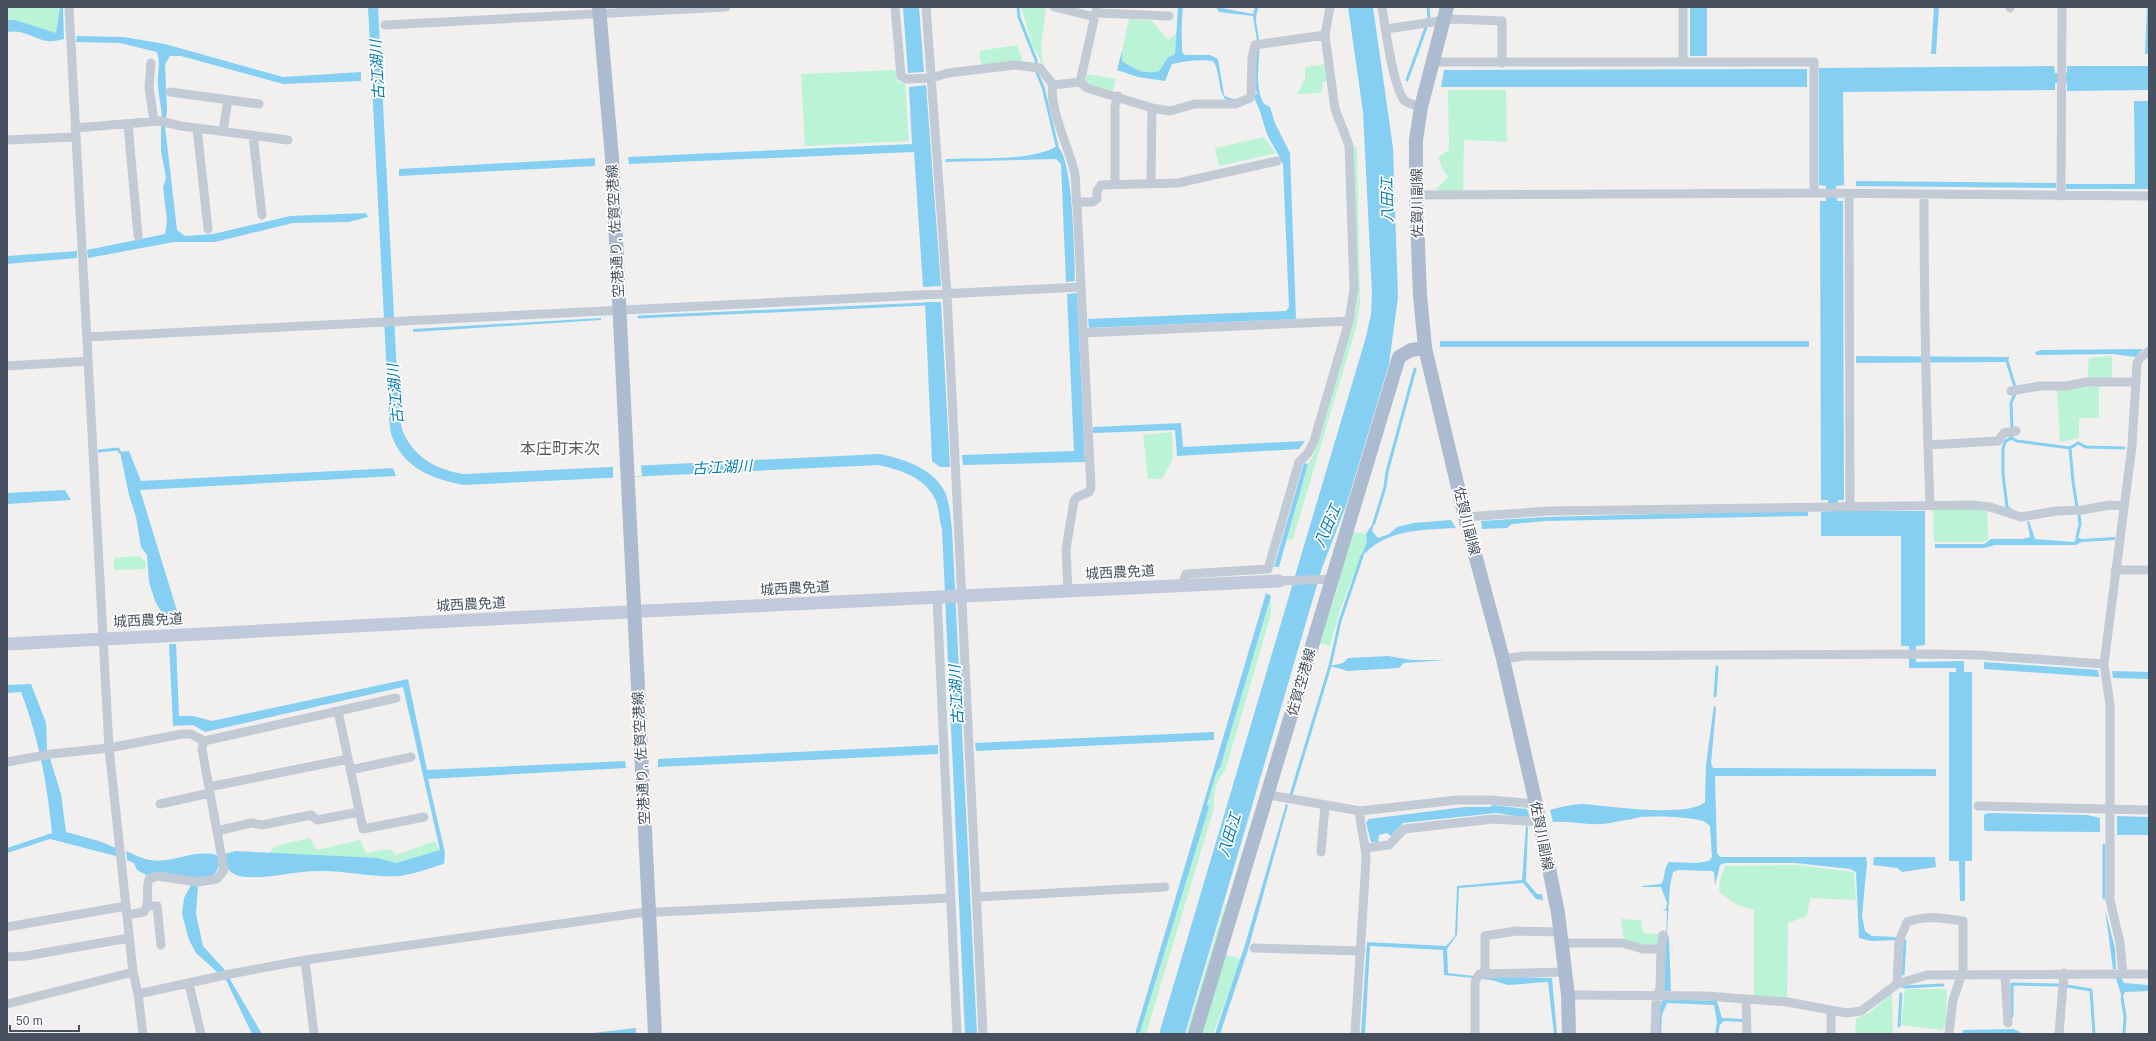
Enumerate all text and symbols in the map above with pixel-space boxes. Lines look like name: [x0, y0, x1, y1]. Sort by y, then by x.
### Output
water label: 古江湖川: [367, 38, 387, 100]
street label: 空港通り, 佐賀空港線: [604, 164, 626, 298]
street label: 佐賀川副線: [1408, 168, 1426, 238]
water label: 八田江: [1378, 175, 1396, 223]
water label: 古江湖川: [384, 361, 406, 425]
district label: 本庄町末次: [520, 440, 600, 457]
water label: 古江湖川: [692, 457, 754, 477]
street label: 佐賀川副線: [1451, 485, 1483, 557]
water label: 八田江: [1310, 500, 1344, 550]
street label: 城西農免道: [1085, 562, 1155, 582]
street label: 城西農免道: [760, 578, 830, 598]
street label: 城西農免道: [436, 594, 506, 614]
street label: 城西農免道: [113, 610, 183, 630]
street label: 佐賀空港線: [1284, 646, 1318, 718]
water label: 古江湖川: [946, 663, 966, 725]
street label: 空港通り, 佐賀空港線: [630, 691, 652, 825]
street label: 佐賀川副線: [1527, 800, 1557, 872]
water label: 八田江: [1214, 809, 1244, 859]
scale bar: [10, 1007, 79, 1033]
text: 50 m: [16, 1014, 43, 1028]

